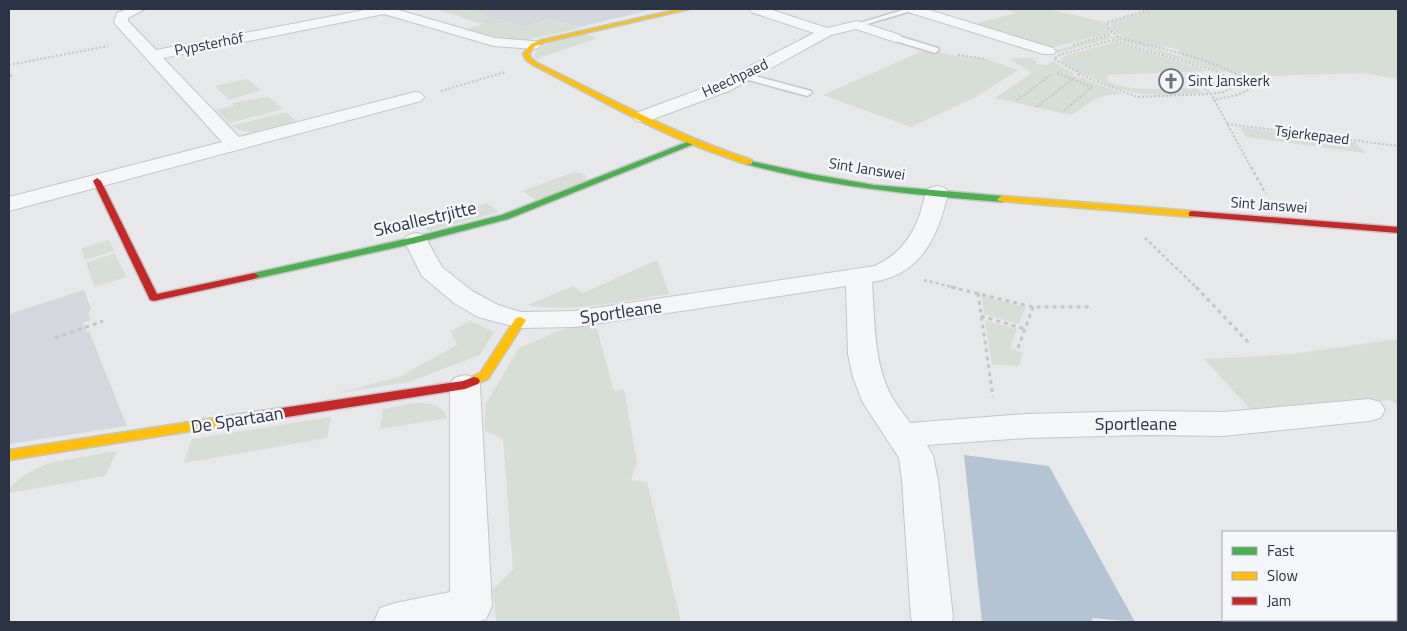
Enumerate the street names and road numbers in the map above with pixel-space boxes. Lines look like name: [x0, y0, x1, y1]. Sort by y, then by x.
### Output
street label: Pypsterhôf: [172, 26, 245, 61]
street label: Heechpaed: [698, 52, 772, 103]
street label: Tsjerkepaed: [1273, 119, 1351, 150]
street label: Sint Janswei: [827, 151, 907, 186]
street label: Sint Janswei: [1230, 190, 1308, 219]
street label: Skoallestrjitte: [371, 194, 479, 243]
street label: Sportleane: [578, 292, 664, 331]
street label: De Spartaan: [189, 399, 285, 440]
street label: Sportleane: [1095, 410, 1177, 437]

